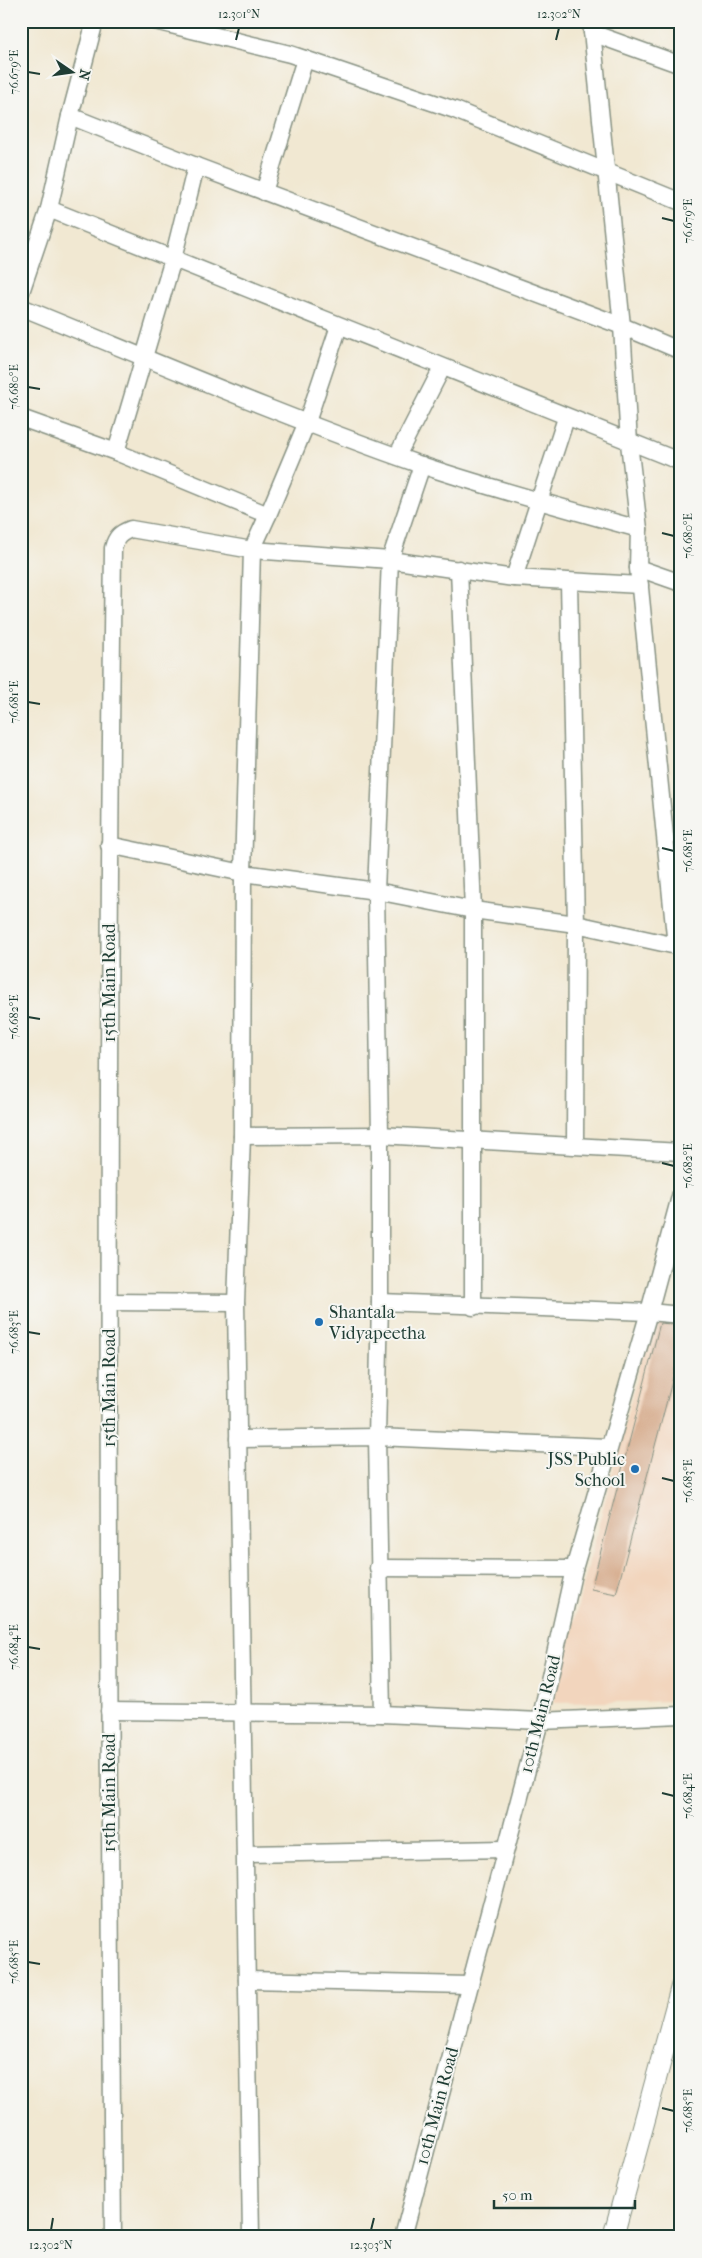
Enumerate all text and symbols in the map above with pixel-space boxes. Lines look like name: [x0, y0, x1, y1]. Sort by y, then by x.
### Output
text: 12.301°N: [218, 7, 260, 21]
text: 12.302°N: [537, 7, 581, 21]
north arrow: [48, 48, 98, 98]
text: 76.679°E: [7, 50, 21, 94]
text: N: [75, 68, 94, 82]
text: 76.679°E: [681, 199, 695, 243]
text: 76.680°E: [7, 364, 21, 410]
text: 76.680°E: [681, 513, 695, 559]
text: 76.681°E: [7, 680, 21, 724]
text: 76.681°E: [681, 829, 695, 873]
street label: 15th Main Road: [99, 923, 120, 1043]
text: 76.682°E: [7, 995, 21, 1040]
text: 76.682°E: [681, 1144, 695, 1189]
place label: Shantala Vidyapeetha: [328, 1302, 426, 1344]
text: 76.683°E: [7, 1310, 21, 1354]
marker: Shantala Vidyapeetha: [313, 1316, 325, 1328]
street label: 15th Main Road: [99, 1328, 120, 1448]
place label: JSS Public School: [546, 1449, 625, 1491]
text: 76.683°E: [681, 1459, 695, 1503]
marker: JSS Public School: [629, 1463, 641, 1475]
text: 76.684°E: [7, 1624, 21, 1670]
street label: 10th Main Road: [516, 1653, 565, 1775]
street label: 15th Main Road: [99, 1733, 120, 1853]
text: 76.684°E: [681, 1773, 695, 1819]
text: 76.685°E: [7, 1940, 21, 1984]
street label: 10th Main Road: [412, 2045, 463, 2167]
text: 76.685°E: [681, 2089, 695, 2133]
scale bar: [494, 2178, 636, 2210]
text: 50 m: [502, 2186, 533, 2204]
text: 12.302°N: [29, 2238, 73, 2252]
text: 12.303°N: [350, 2238, 392, 2252]

